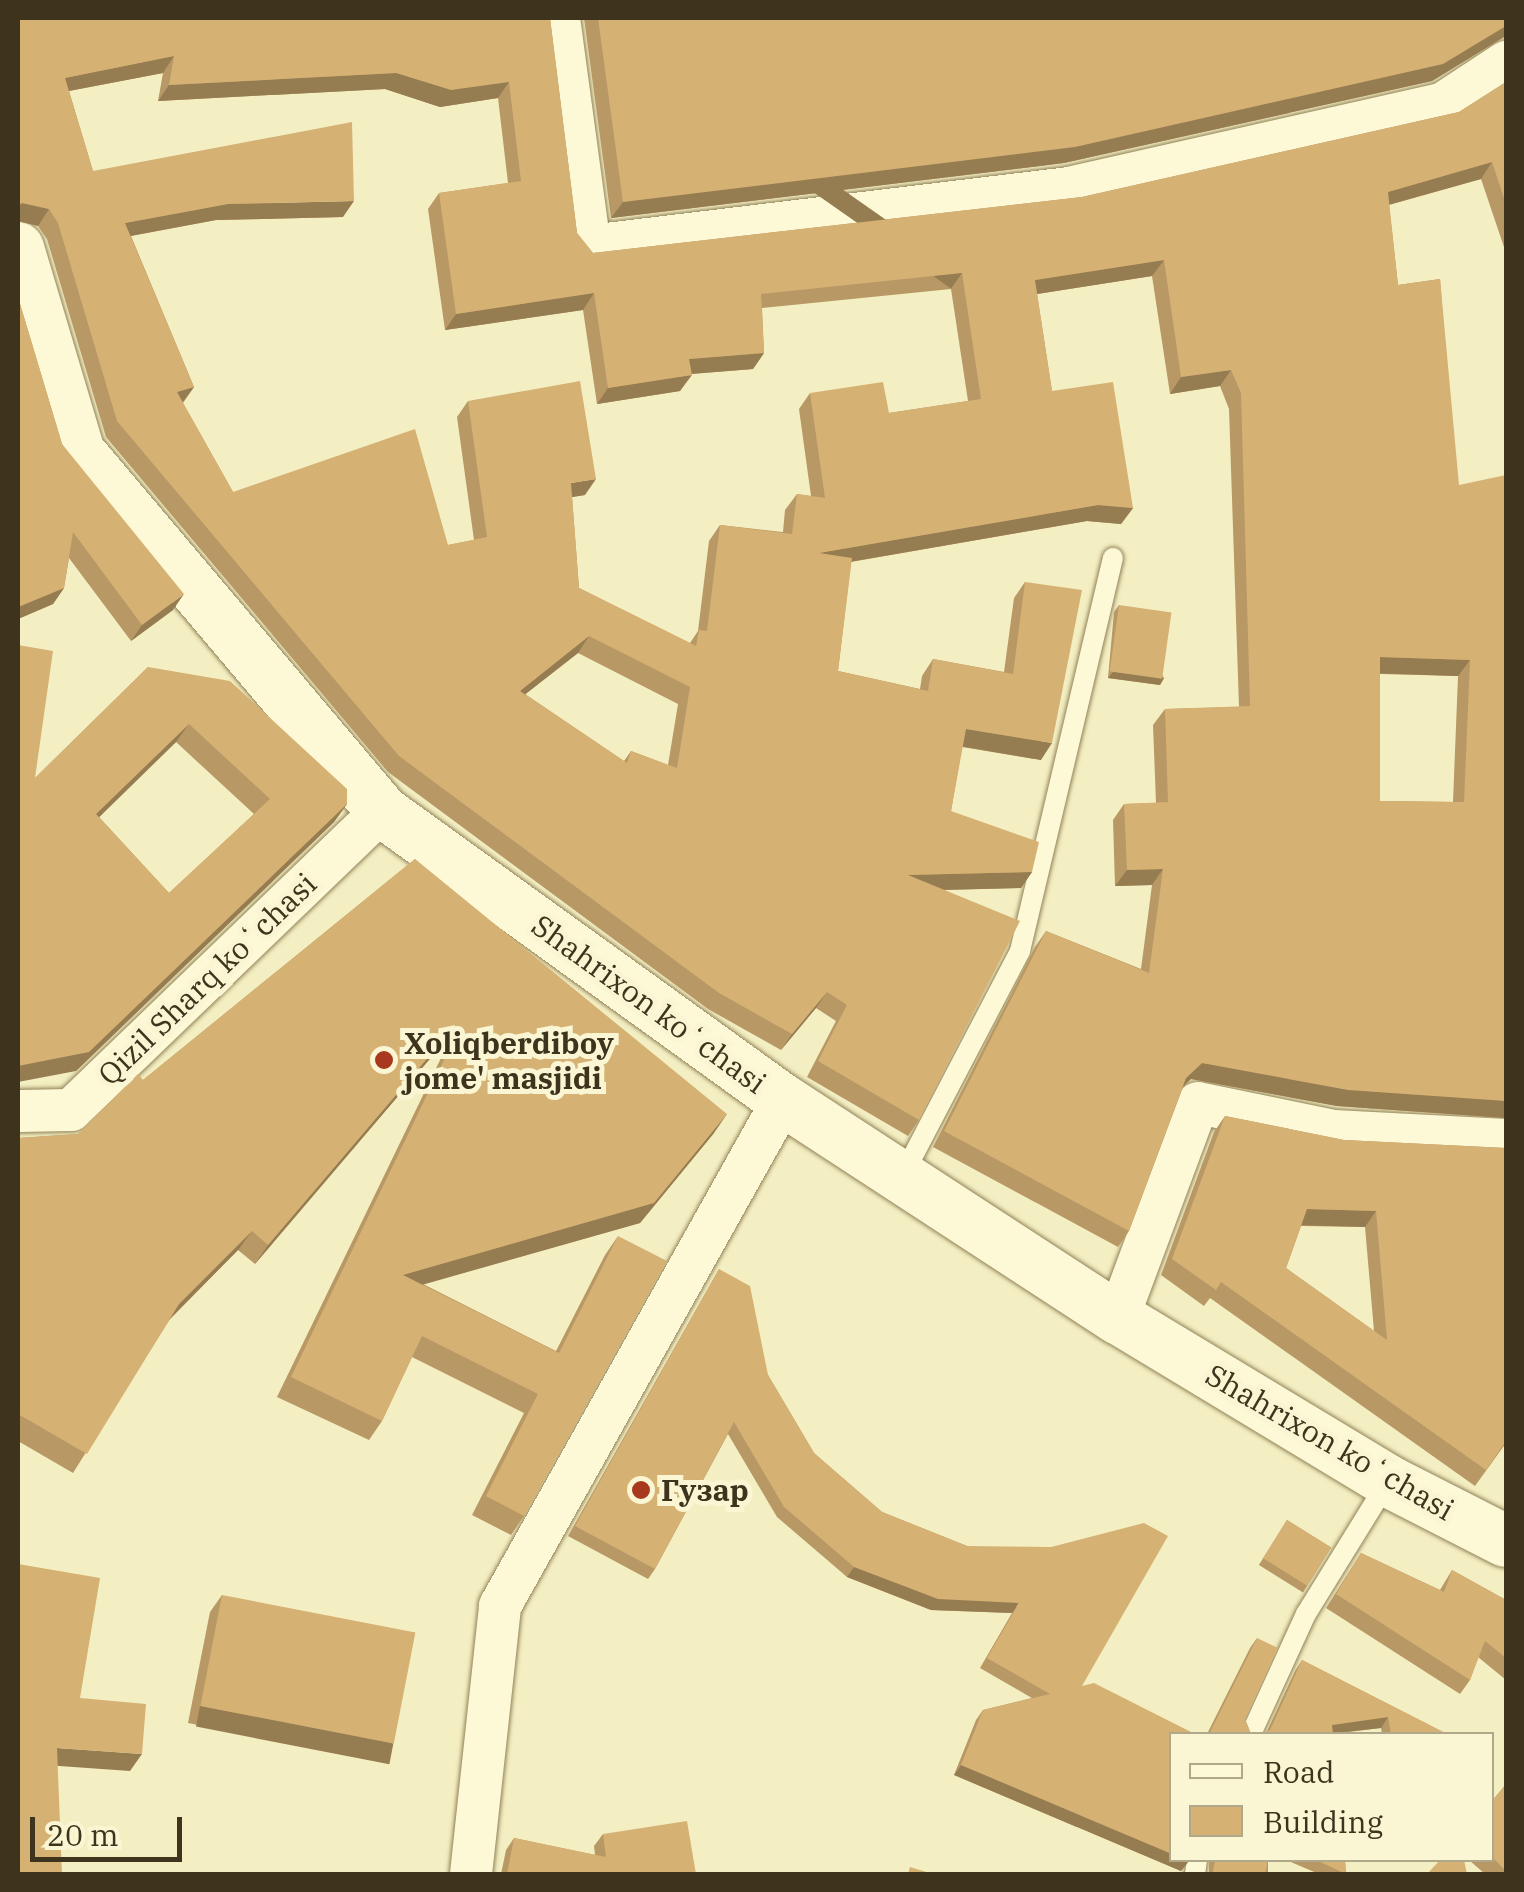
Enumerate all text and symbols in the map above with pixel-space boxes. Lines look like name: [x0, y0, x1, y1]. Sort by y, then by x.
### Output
street label: Qizil Sharq koʻchasi: [90, 866, 324, 1092]
street label: Shahrixon koʻchasi: [525, 907, 773, 1101]
place label: Xoliqberdiboy jome' masjidi: [404, 1025, 614, 1096]
marker: Xoliqberdiboy jome' masjidi: [373, 1049, 395, 1071]
street label: Shahrixon koʻchasi: [1200, 1356, 1460, 1528]
place label: Гузар: [661, 1472, 749, 1508]
marker: Гузар: [630, 1479, 652, 1501]
legend: [1169, 1732, 1494, 1862]
text: Road: [1263, 1752, 1335, 1791]
scale bar: [35, 1797, 188, 1859]
text: Building: [1263, 1802, 1383, 1841]
text: 20 m: [47, 1815, 119, 1854]

